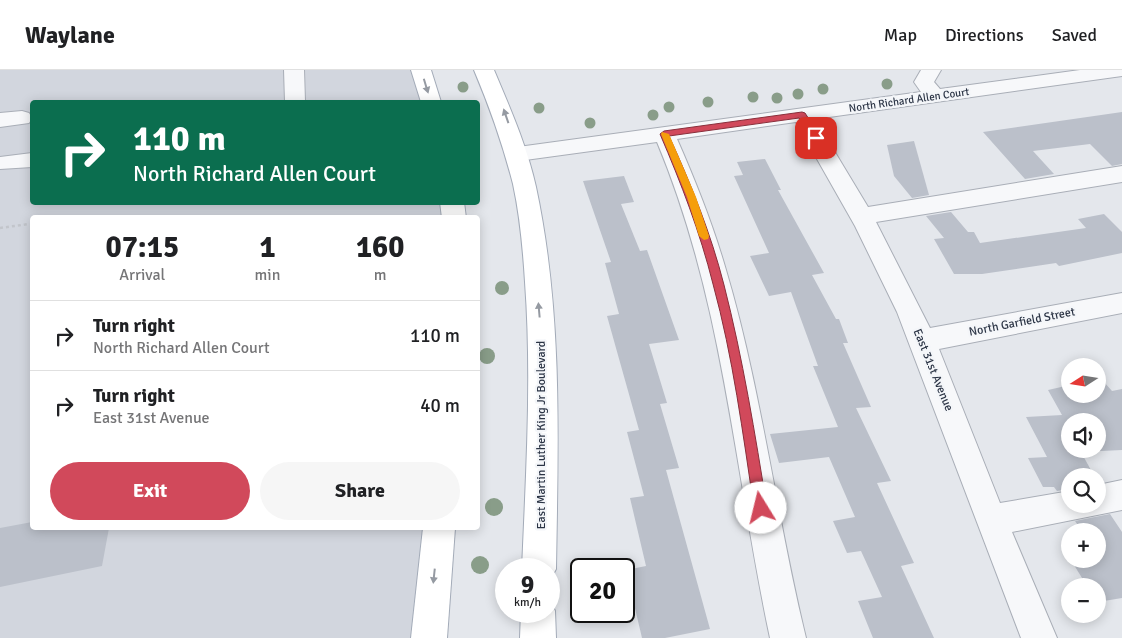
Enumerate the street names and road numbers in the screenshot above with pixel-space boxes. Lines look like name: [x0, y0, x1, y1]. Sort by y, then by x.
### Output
street label: North Richard Allen Court: [848, 85, 970, 115]
street label: North Garfield Street: [968, 304, 1076, 340]
street label: East 31st Avenue: [910, 327, 956, 413]
street label: East Martin Luther King Jr Boulevard: [534, 341, 549, 529]

